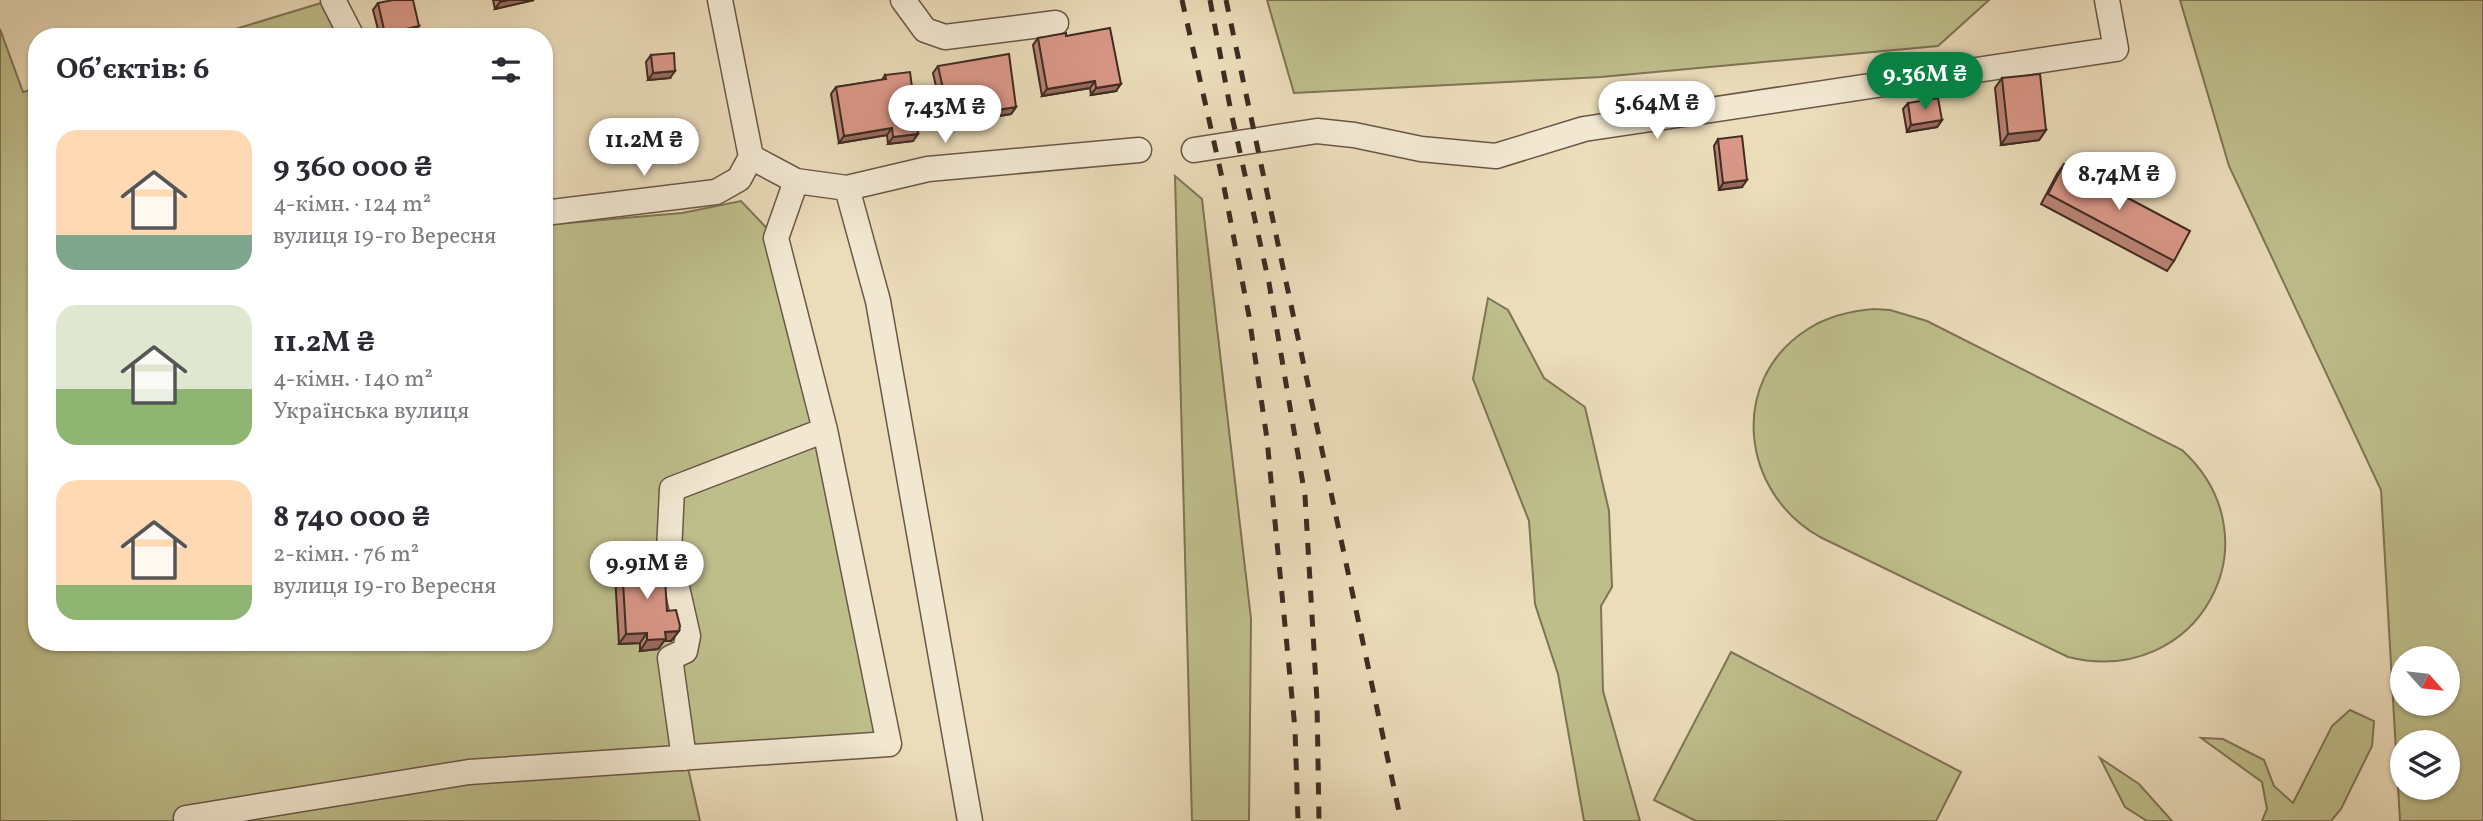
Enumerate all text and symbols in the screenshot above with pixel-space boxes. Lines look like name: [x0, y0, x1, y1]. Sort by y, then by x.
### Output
text: Об’єктів: 6: [56, 49, 209, 91]
icon: filters: [487, 51, 525, 89]
pin: 9.36M ₴: [1860, 52, 1990, 112]
text: 9.36M ₴: [1883, 59, 1967, 91]
pin: 5.64M ₴: [1592, 82, 1722, 141]
pin: 7.43M ₴: [880, 86, 1010, 145]
text: 5.64M ₴: [1614, 88, 1700, 120]
text: 7.43M ₴: [904, 92, 986, 124]
pin: 11.2M ₴: [579, 118, 709, 178]
text: 11.2M ₴: [605, 125, 683, 157]
text: 9 360 000 ₴: [273, 147, 433, 189]
pin: 8.74M ₴: [2054, 152, 2184, 212]
icon: home: [112, 158, 196, 242]
text: 8.74M ₴: [2078, 159, 2160, 191]
text: 4-кімн. · 124 m²: [273, 189, 431, 221]
text: вулиця 19-го Вересня: [273, 221, 496, 253]
text: 11.2M ₴: [273, 322, 375, 364]
icon: home: [112, 333, 196, 417]
text: 4-кімн. · 140 m²: [273, 364, 433, 396]
text: Українська вулиця: [273, 396, 469, 428]
text: 8 740 000 ₴: [273, 497, 430, 539]
icon: home: [112, 508, 196, 592]
text: 2-кімн. · 76 m²: [273, 539, 419, 571]
pin: 9.91M ₴: [582, 542, 712, 601]
text: 9.91M ₴: [606, 548, 688, 580]
text: вулиця 19-го Вересня: [273, 571, 496, 603]
north arrow: [2390, 646, 2460, 716]
map controls: [2390, 646, 2460, 800]
button: layers: [2390, 730, 2460, 800]

